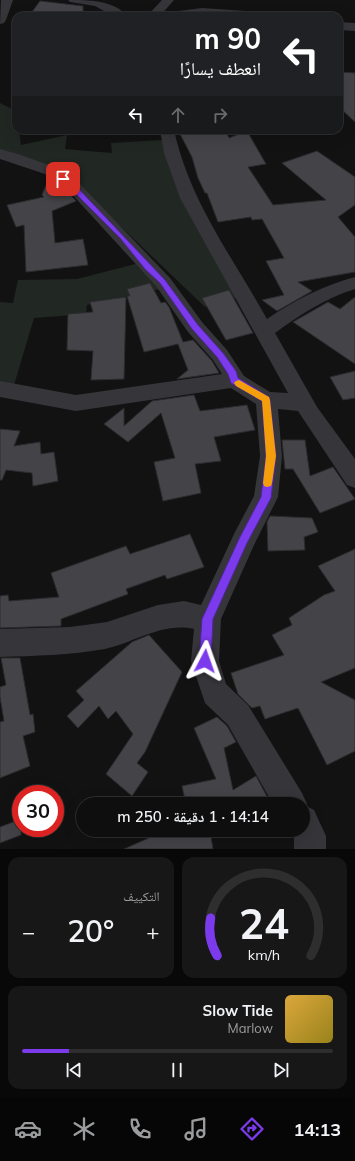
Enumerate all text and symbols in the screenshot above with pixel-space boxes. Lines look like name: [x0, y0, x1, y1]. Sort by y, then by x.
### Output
text: 90 m: [195, 21, 261, 56]
icon: left: [275, 28, 327, 80]
text: انعطف يسارًا: [180, 57, 261, 80]
icon: left: [125, 104, 147, 126]
icon: ahead: [167, 104, 189, 126]
icon: right: [209, 104, 231, 126]
pin: [46, 162, 80, 196]
icon: arrive: [52, 168, 74, 190]
position arrow: [184, 640, 226, 682]
speed limit sign: 30: [12, 785, 64, 837]
text: 14:14 · 1 دقيقة · 250 m: [117, 807, 269, 826]
text: التكييف: [123, 888, 160, 904]
text: 24: [239, 896, 289, 948]
text: 20°: [67, 912, 114, 950]
text: −: [22, 918, 35, 946]
text: +: [146, 918, 160, 946]
text: km/h: [248, 945, 280, 963]
text: Slow Tide: [203, 1001, 273, 1020]
text: Marlow: [228, 1020, 273, 1036]
icon: previous: [63, 1059, 85, 1081]
icon: pause: [166, 1059, 188, 1081]
icon: next: [270, 1059, 292, 1081]
icon: car: [14, 1115, 42, 1143]
icon: climate: [70, 1115, 98, 1143]
icon: phone: [126, 1115, 154, 1143]
icon: music: [182, 1115, 210, 1143]
icon: directions: [238, 1115, 266, 1143]
text: 14:13: [293, 1118, 341, 1141]

